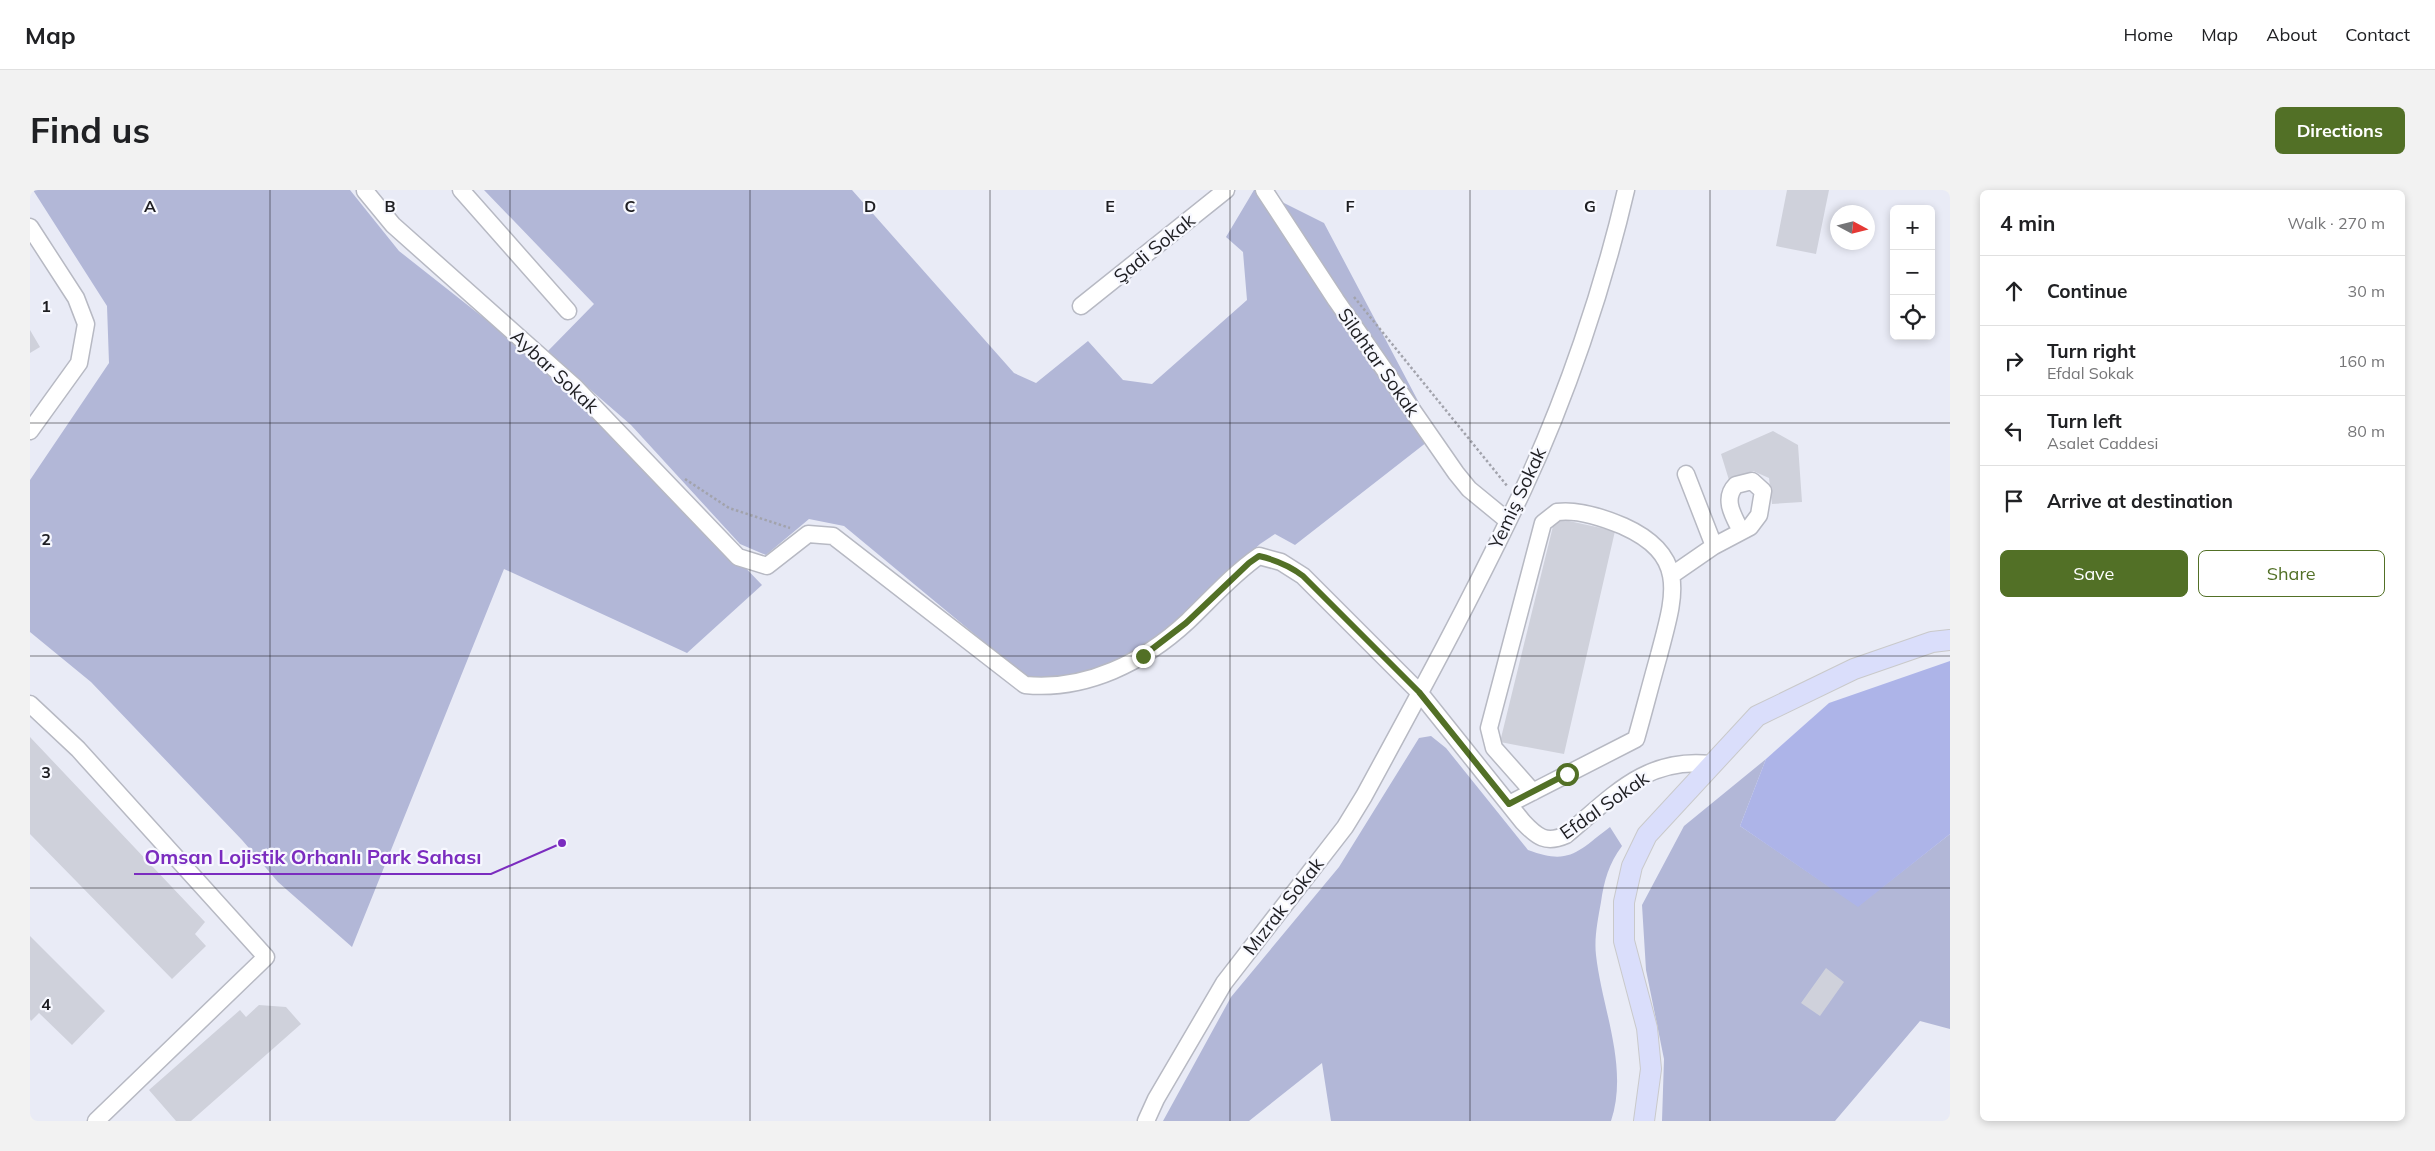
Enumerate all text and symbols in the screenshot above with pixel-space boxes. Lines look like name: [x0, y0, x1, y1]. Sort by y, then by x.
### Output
text: Map: [25, 20, 76, 50]
text: Home: [2123, 23, 2173, 46]
text: Map: [2201, 23, 2238, 46]
text: About: [2266, 23, 2317, 46]
text: Contact: [2345, 23, 2410, 46]
button: Directions: [2275, 107, 2405, 154]
text: Find us: [30, 108, 150, 152]
text: A: [144, 196, 156, 216]
text: B: [384, 196, 396, 216]
text: C: [625, 196, 636, 216]
text: D: [864, 196, 876, 216]
text: E: [1105, 196, 1115, 216]
text: F: [1345, 196, 1355, 216]
text: G: [1584, 196, 1596, 216]
north arrow: [1830, 205, 1875, 250]
map controls: [1890, 205, 1935, 340]
button: +: [1890, 205, 1935, 250]
street label: Şadi Sokak: [1108, 208, 1200, 288]
text: 4 min: [2000, 210, 2055, 236]
text: Walk · 270 m: [2287, 213, 2385, 233]
button: −: [1890, 250, 1935, 295]
icon: ahead: [2000, 277, 2028, 305]
text: Continue: [2047, 279, 2127, 303]
text: 30 m: [2348, 281, 2385, 301]
button: locate: [1890, 295, 1935, 340]
text: 1: [41, 296, 51, 316]
street label: Silahtar Sokak: [1333, 303, 1425, 421]
street label: Aybar Sokak: [506, 324, 604, 418]
text: Turn right: [2047, 339, 2136, 363]
icon: right: [2000, 347, 2028, 375]
text: 160 m: [2338, 351, 2385, 371]
text: Efdal Sokak: [2047, 363, 2134, 383]
text: Turn left: [2047, 409, 2122, 433]
icon: left: [2000, 417, 2028, 445]
text: 80 m: [2348, 421, 2385, 441]
text: Asalet Caddesi: [2047, 433, 2158, 453]
street label: Yemiş Sokak: [1483, 443, 1551, 554]
icon: arrive: [2000, 487, 2028, 515]
text: Arrive at destination: [2047, 489, 2233, 513]
text: 2: [41, 529, 51, 549]
button: Save: [2000, 550, 2188, 597]
button: Share: [2198, 550, 2385, 597]
route end: [1132, 645, 1155, 668]
text: 3: [41, 762, 51, 782]
route start: [1556, 763, 1579, 786]
street label: Efdal Sokak: [1555, 765, 1653, 844]
callout: Omsan Lojistik Orhanlı Park Sahası: [134, 839, 491, 874]
text: Omsan Lojistik Orhanlı Park Sahası: [145, 844, 481, 869]
street label: Mızrak Sokak: [1237, 852, 1329, 960]
text: 4: [41, 994, 51, 1014]

